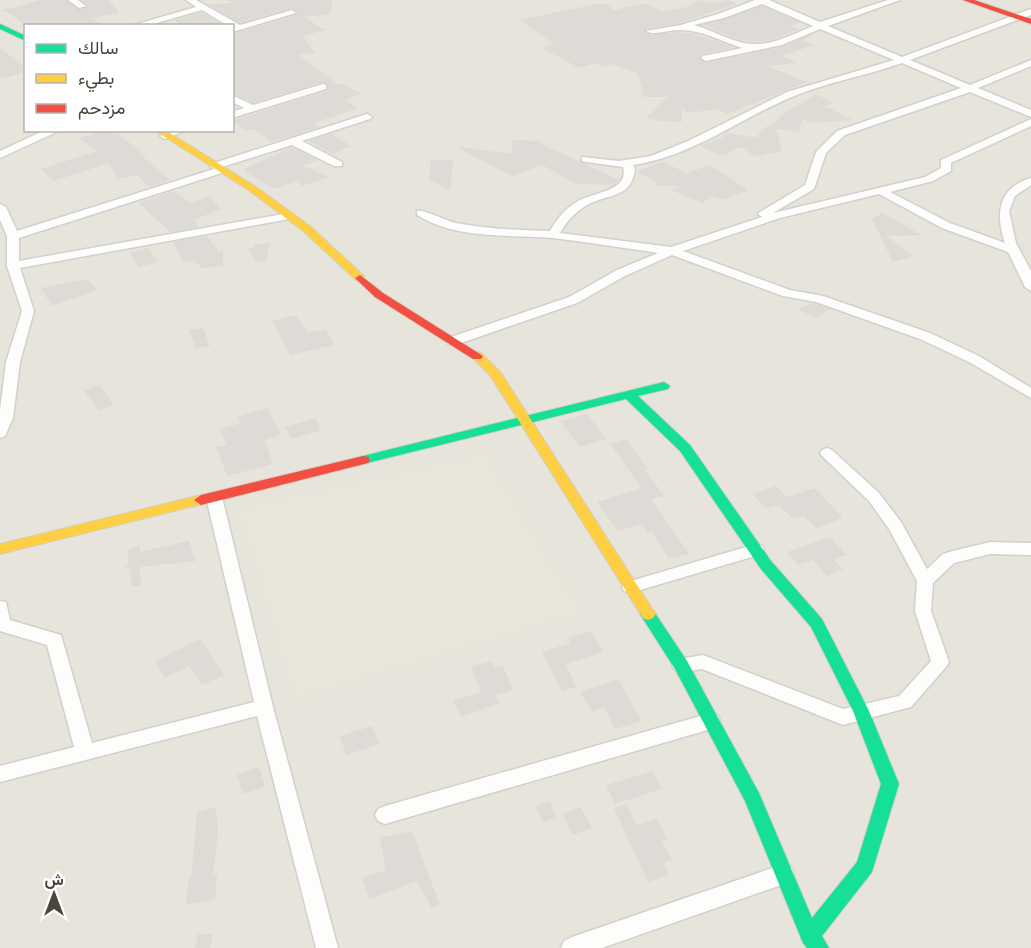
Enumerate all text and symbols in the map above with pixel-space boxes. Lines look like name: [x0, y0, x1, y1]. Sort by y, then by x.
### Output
legend: [24, 24, 234, 132]
text: سالك: [78, 37, 118, 59]
text: بطيء: [78, 67, 114, 93]
text: مزدحم: [78, 97, 125, 120]
north arrow: [24, 864, 84, 924]
text: ش: [44, 870, 64, 890]

